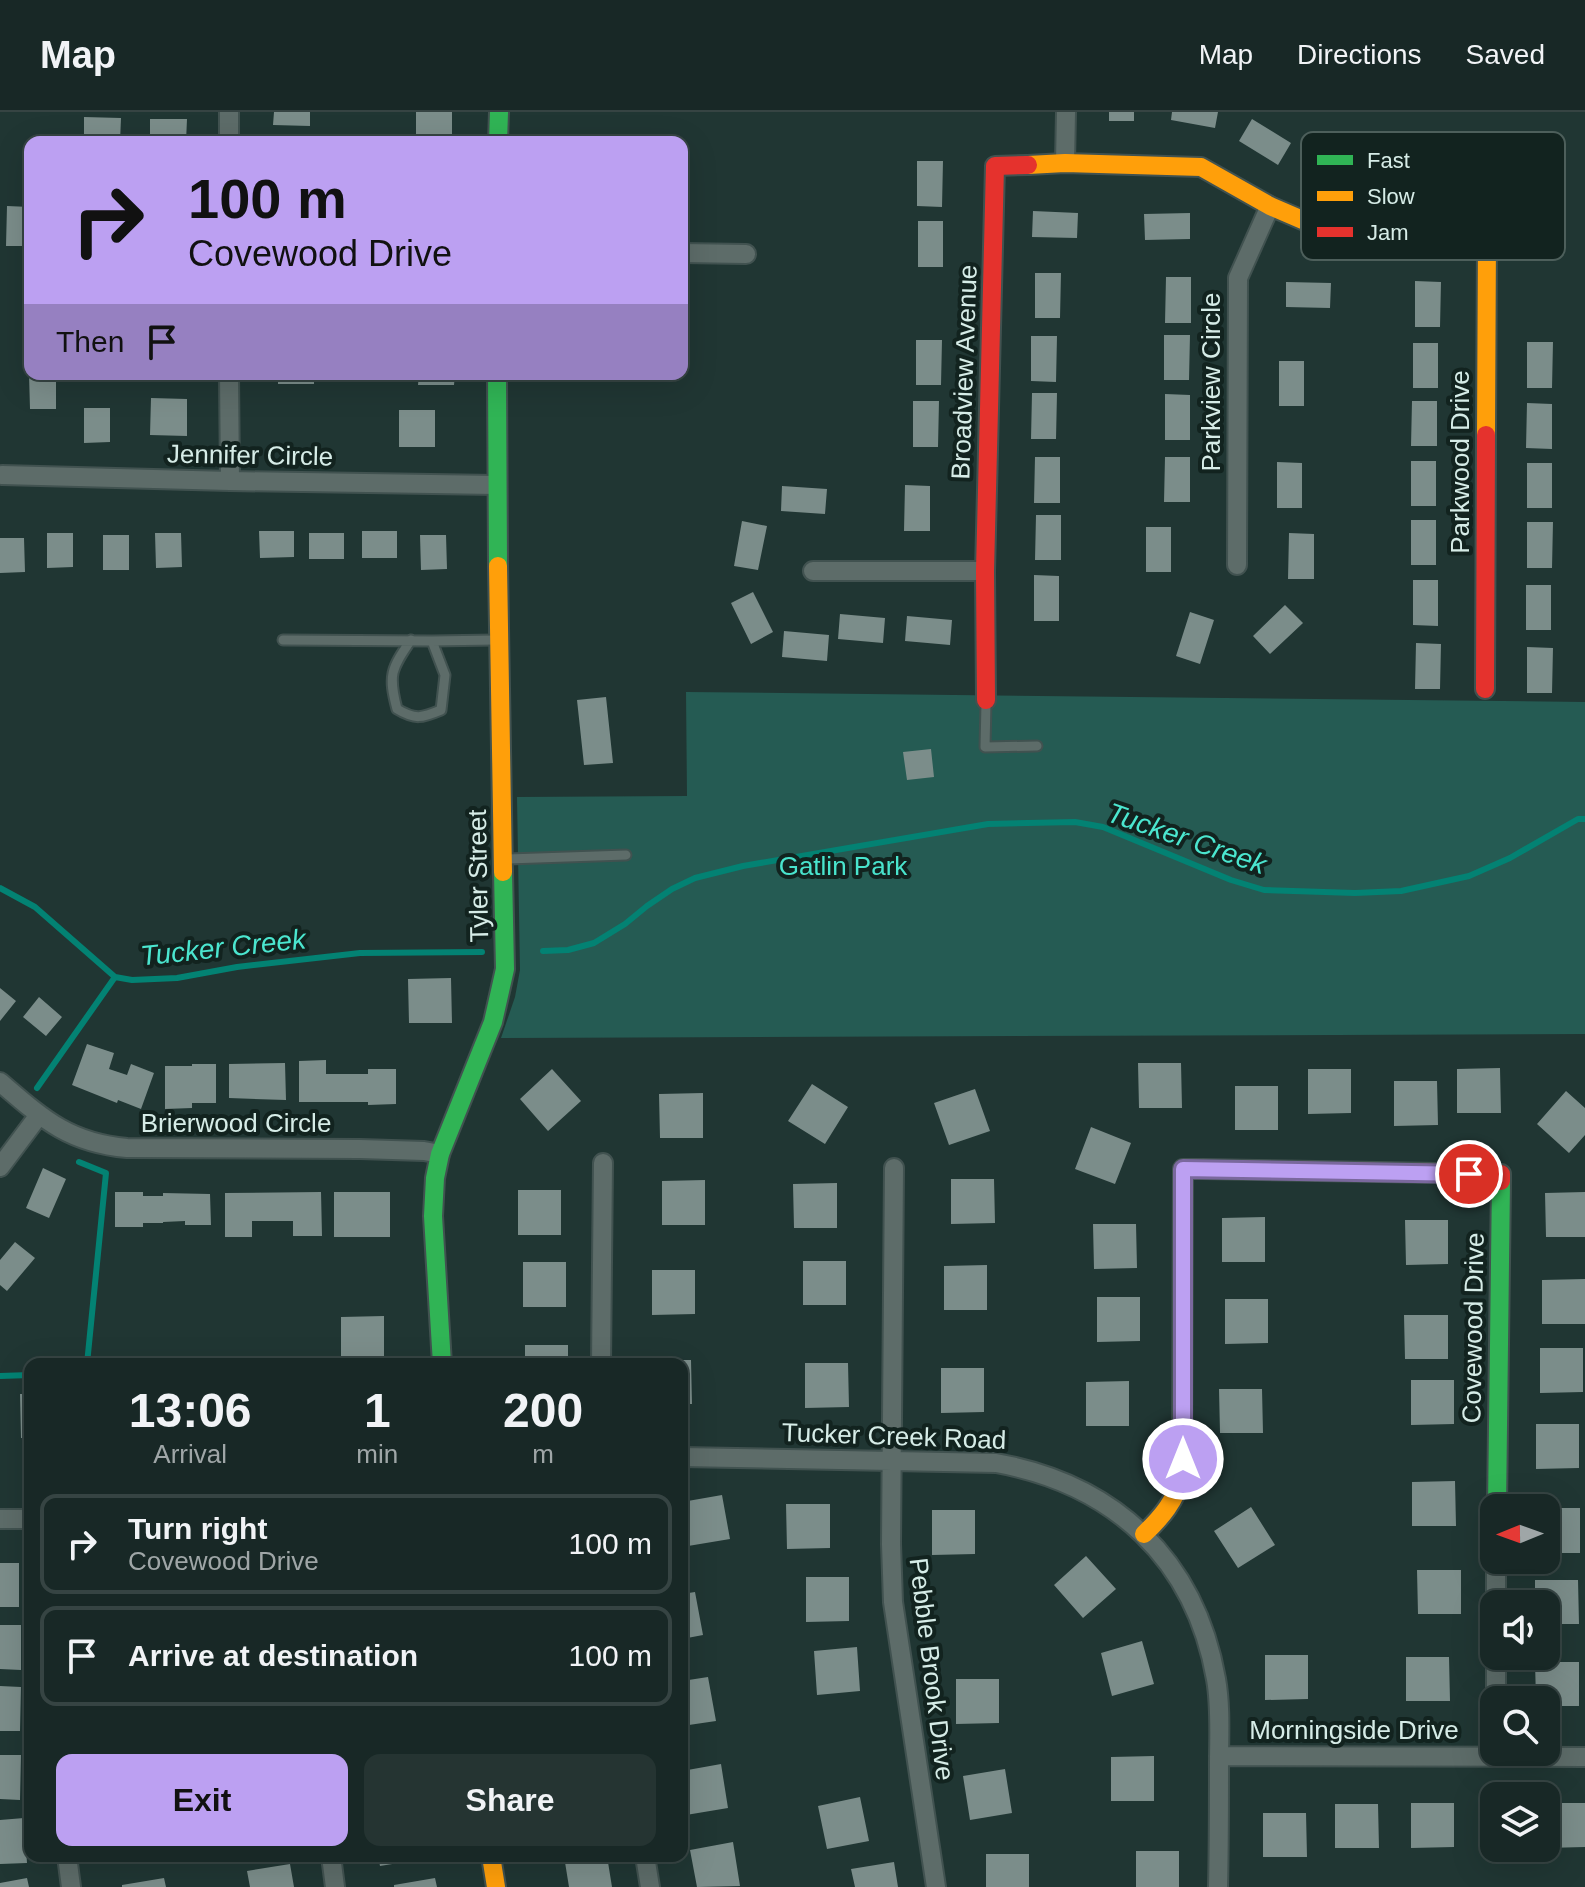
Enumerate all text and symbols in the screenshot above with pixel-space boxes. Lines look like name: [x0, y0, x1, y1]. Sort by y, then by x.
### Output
text: Map: [40, 34, 116, 76]
text: Map: [1199, 39, 1253, 70]
text: Directions: [1297, 39, 1422, 70]
text: Saved: [1466, 39, 1545, 70]
legend: [1301, 132, 1565, 260]
text: Fast: [1367, 148, 1410, 173]
text: 100 m: [188, 167, 347, 230]
icon: right: [56, 168, 160, 272]
text: Slow: [1367, 184, 1415, 209]
text: Jam: [1367, 220, 1409, 245]
text: Covewood Drive: [188, 233, 452, 274]
street label: Broadview Avenue: [945, 264, 983, 480]
street label: Parkview Circle: [1196, 292, 1226, 472]
icon: arrive: [140, 320, 184, 364]
text: Then: [56, 325, 124, 358]
street label: Parkwood Drive: [1445, 370, 1475, 554]
street label: Jennifer Circle: [167, 439, 333, 471]
water label: Tucker Creek: [1103, 797, 1272, 881]
street label: Tyler Street: [462, 809, 494, 943]
park label: Gatlin Park: [779, 851, 908, 881]
water label: Tucker Creek: [139, 923, 309, 972]
street label: Brierwood Circle: [141, 1108, 331, 1138]
pin: [1435, 1140, 1503, 1208]
icon: arrive: [1447, 1152, 1491, 1196]
street label: Covewood Drive: [1456, 1232, 1490, 1424]
text: 13:06: [129, 1384, 252, 1437]
text: 1: [364, 1384, 391, 1437]
text: 200: [503, 1384, 583, 1437]
street label: Tucker Creek Road: [781, 1417, 1007, 1455]
position arrow: [1141, 1417, 1225, 1501]
text: Arrival: [153, 1439, 227, 1469]
text: min: [356, 1439, 398, 1469]
text: m: [532, 1439, 554, 1469]
north arrow: [1480, 1494, 1560, 1574]
map controls: [1480, 1494, 1560, 1862]
text: Turn right: [128, 1512, 267, 1545]
icon: right: [60, 1522, 104, 1566]
text: 100 m: [569, 1527, 652, 1560]
text: Covewood Drive: [128, 1546, 319, 1576]
street label: Pebble Brook Drive: [903, 1556, 961, 1782]
button: sound: [1480, 1590, 1560, 1670]
icon: arrive: [60, 1634, 104, 1678]
text: Arrive at destination: [128, 1639, 418, 1672]
text: 100 m: [569, 1639, 652, 1672]
button: search: [1480, 1686, 1560, 1766]
street label: Morningside Drive: [1249, 1715, 1459, 1745]
button: Exit: [56, 1754, 348, 1846]
button: Share: [364, 1754, 656, 1846]
button: layers: [1480, 1782, 1560, 1862]

